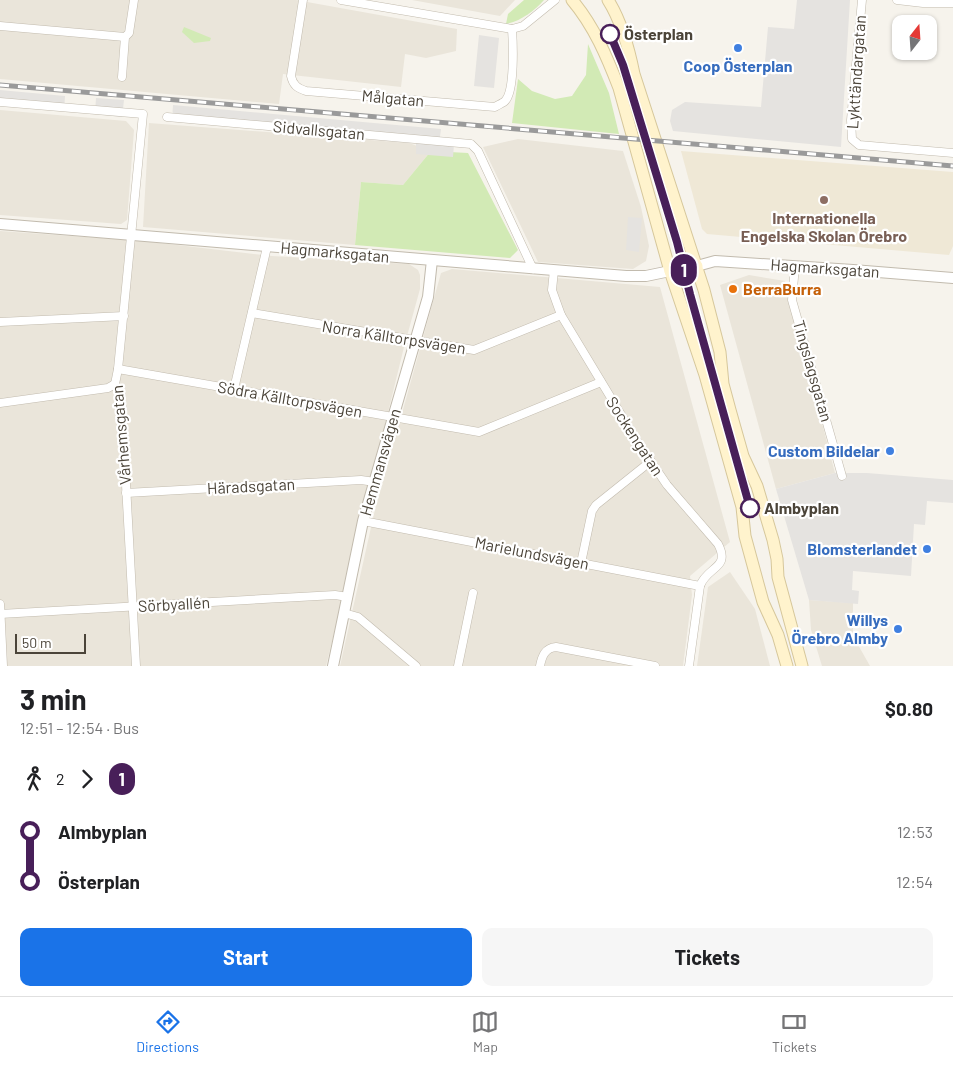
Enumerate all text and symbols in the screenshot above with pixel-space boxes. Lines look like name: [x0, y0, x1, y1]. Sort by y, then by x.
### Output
street label: Lykttändargatan: [842, 14, 869, 130]
north arrow: [892, 15, 938, 60]
map controls: [892, 15, 937, 60]
marker: Österplan: [600, 24, 620, 44]
place label: Österplan: [624, 24, 693, 43]
marker: Coop Österplan: [732, 42, 744, 54]
place label: Coop Österplan: [684, 56, 792, 75]
street label: Målgatan: [361, 85, 425, 110]
street label: Sidvallsgatan: [272, 116, 366, 143]
marker: Internationella Engelska Skolan Örebro: [818, 194, 830, 206]
place label: Internationella Engelska Skolan Örebro: [741, 208, 907, 245]
street label: Hagmarksgatan: [280, 237, 390, 266]
line badge: 1: [668, 254, 700, 286]
street label: Hagmarksgatan: [770, 254, 880, 281]
text: 1: [681, 259, 687, 281]
place label: BerraBurra: [743, 279, 821, 298]
marker: BerraBurra: [727, 283, 739, 295]
street label: Norra Källtorpsvägen: [321, 316, 467, 357]
street label: Tingslagsgatan: [790, 318, 837, 424]
street label: Södra Källtorpsvägen: [216, 376, 364, 421]
street label: Vårhemsgatan: [107, 384, 134, 486]
street label: Sockengatan: [603, 393, 668, 479]
street label: Hemmansvägen: [355, 406, 404, 518]
place label: Custom Bildelar: [768, 441, 880, 460]
marker: Custom Bildelar: [884, 445, 896, 457]
street label: Häradsgatan: [206, 474, 296, 497]
marker: Almbyplan: [740, 498, 760, 518]
place label: Almbyplan: [764, 498, 839, 517]
street label: Marielundsvägen: [473, 532, 591, 573]
place label: Blomsterlandet: [807, 539, 917, 558]
marker: Blomsterlandet: [921, 543, 933, 555]
street label: Sörbyallén: [137, 592, 211, 615]
place label: Willys Örebro Almby: [792, 610, 888, 647]
marker: Willys Örebro Almby: [892, 623, 904, 635]
scale bar: [15, 631, 86, 654]
text: 50 m: [22, 634, 51, 651]
text: 3 min: [20, 682, 87, 716]
text: $0.80: [885, 697, 933, 720]
text: 12:51 – 12:54 · Bus: [20, 718, 139, 737]
icon: walk: [20, 765, 48, 793]
icon: forward: [73, 765, 101, 793]
text: 1: [119, 768, 125, 790]
text: 2: [56, 769, 65, 788]
text: Almbyplan: [58, 820, 147, 843]
text: 12:53: [897, 822, 933, 841]
text: Österplan: [58, 870, 140, 893]
text: 12:54: [896, 872, 933, 891]
button: Start: [20, 928, 472, 986]
button: Tickets: [482, 928, 933, 986]
tab: Directions: [136, 1008, 199, 1055]
tab: Map: [471, 1008, 499, 1055]
tab: Tickets: [772, 1008, 817, 1055]

